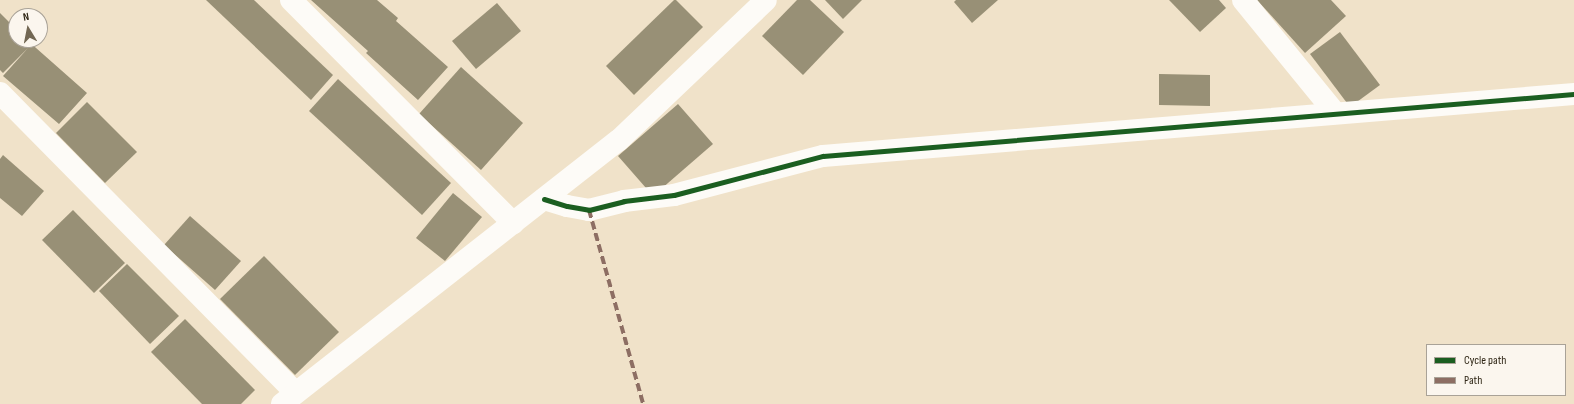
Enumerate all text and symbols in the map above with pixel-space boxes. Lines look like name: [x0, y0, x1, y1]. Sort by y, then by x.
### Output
north arrow: [8, 8, 48, 48]
text: N: [22, 10, 30, 24]
legend: [1426, 344, 1566, 396]
text: Cycle path: [1464, 353, 1506, 368]
text: Path: [1464, 373, 1482, 388]

